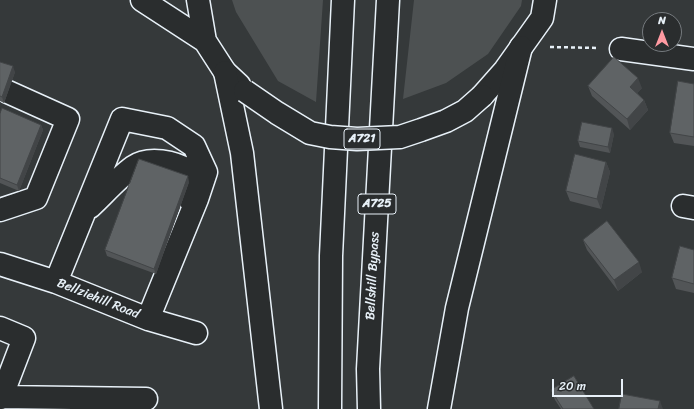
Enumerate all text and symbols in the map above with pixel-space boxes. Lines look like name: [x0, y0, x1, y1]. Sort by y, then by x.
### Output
text: N: [658, 11, 666, 30]
north arrow: [642, 12, 682, 52]
road number: A721: [344, 129, 380, 149]
road number: A725: [358, 194, 396, 214]
street label: Bellshill Bypass: [363, 231, 383, 321]
street label: Bellziehill Road: [55, 275, 141, 323]
scale bar: [554, 371, 625, 397]
text: 20 m: [559, 375, 586, 397]

